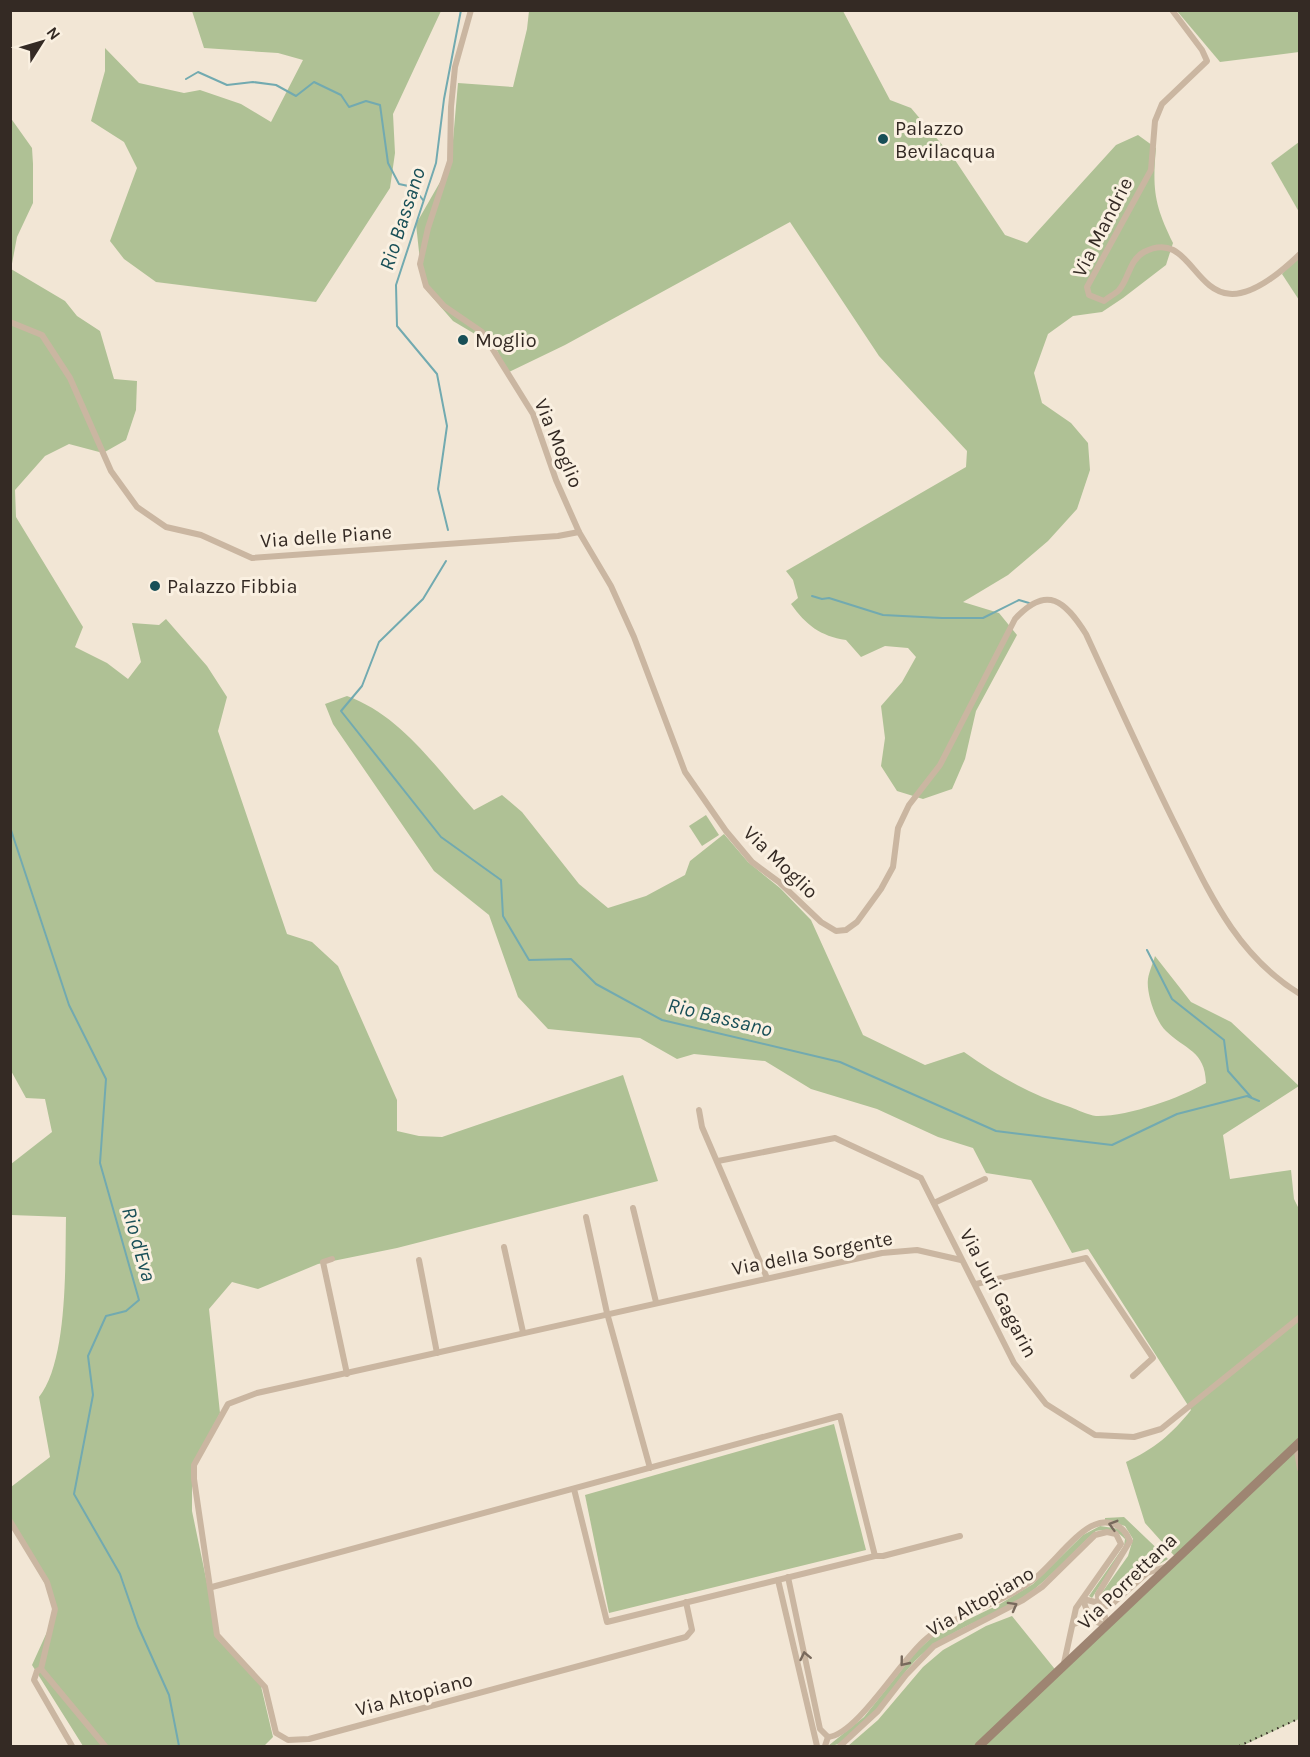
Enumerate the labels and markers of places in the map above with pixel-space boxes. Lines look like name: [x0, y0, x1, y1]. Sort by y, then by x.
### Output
place label: Palazzo Bevilacqua: [895, 117, 995, 163]
marker: Palazzo Bevilacqua: [876, 132, 890, 146]
place label: Moglio: [475, 329, 537, 352]
marker: Moglio: [456, 333, 470, 347]
place label: Palazzo Fibbia: [167, 575, 297, 598]
marker: Palazzo Fibbia: [148, 579, 162, 593]

